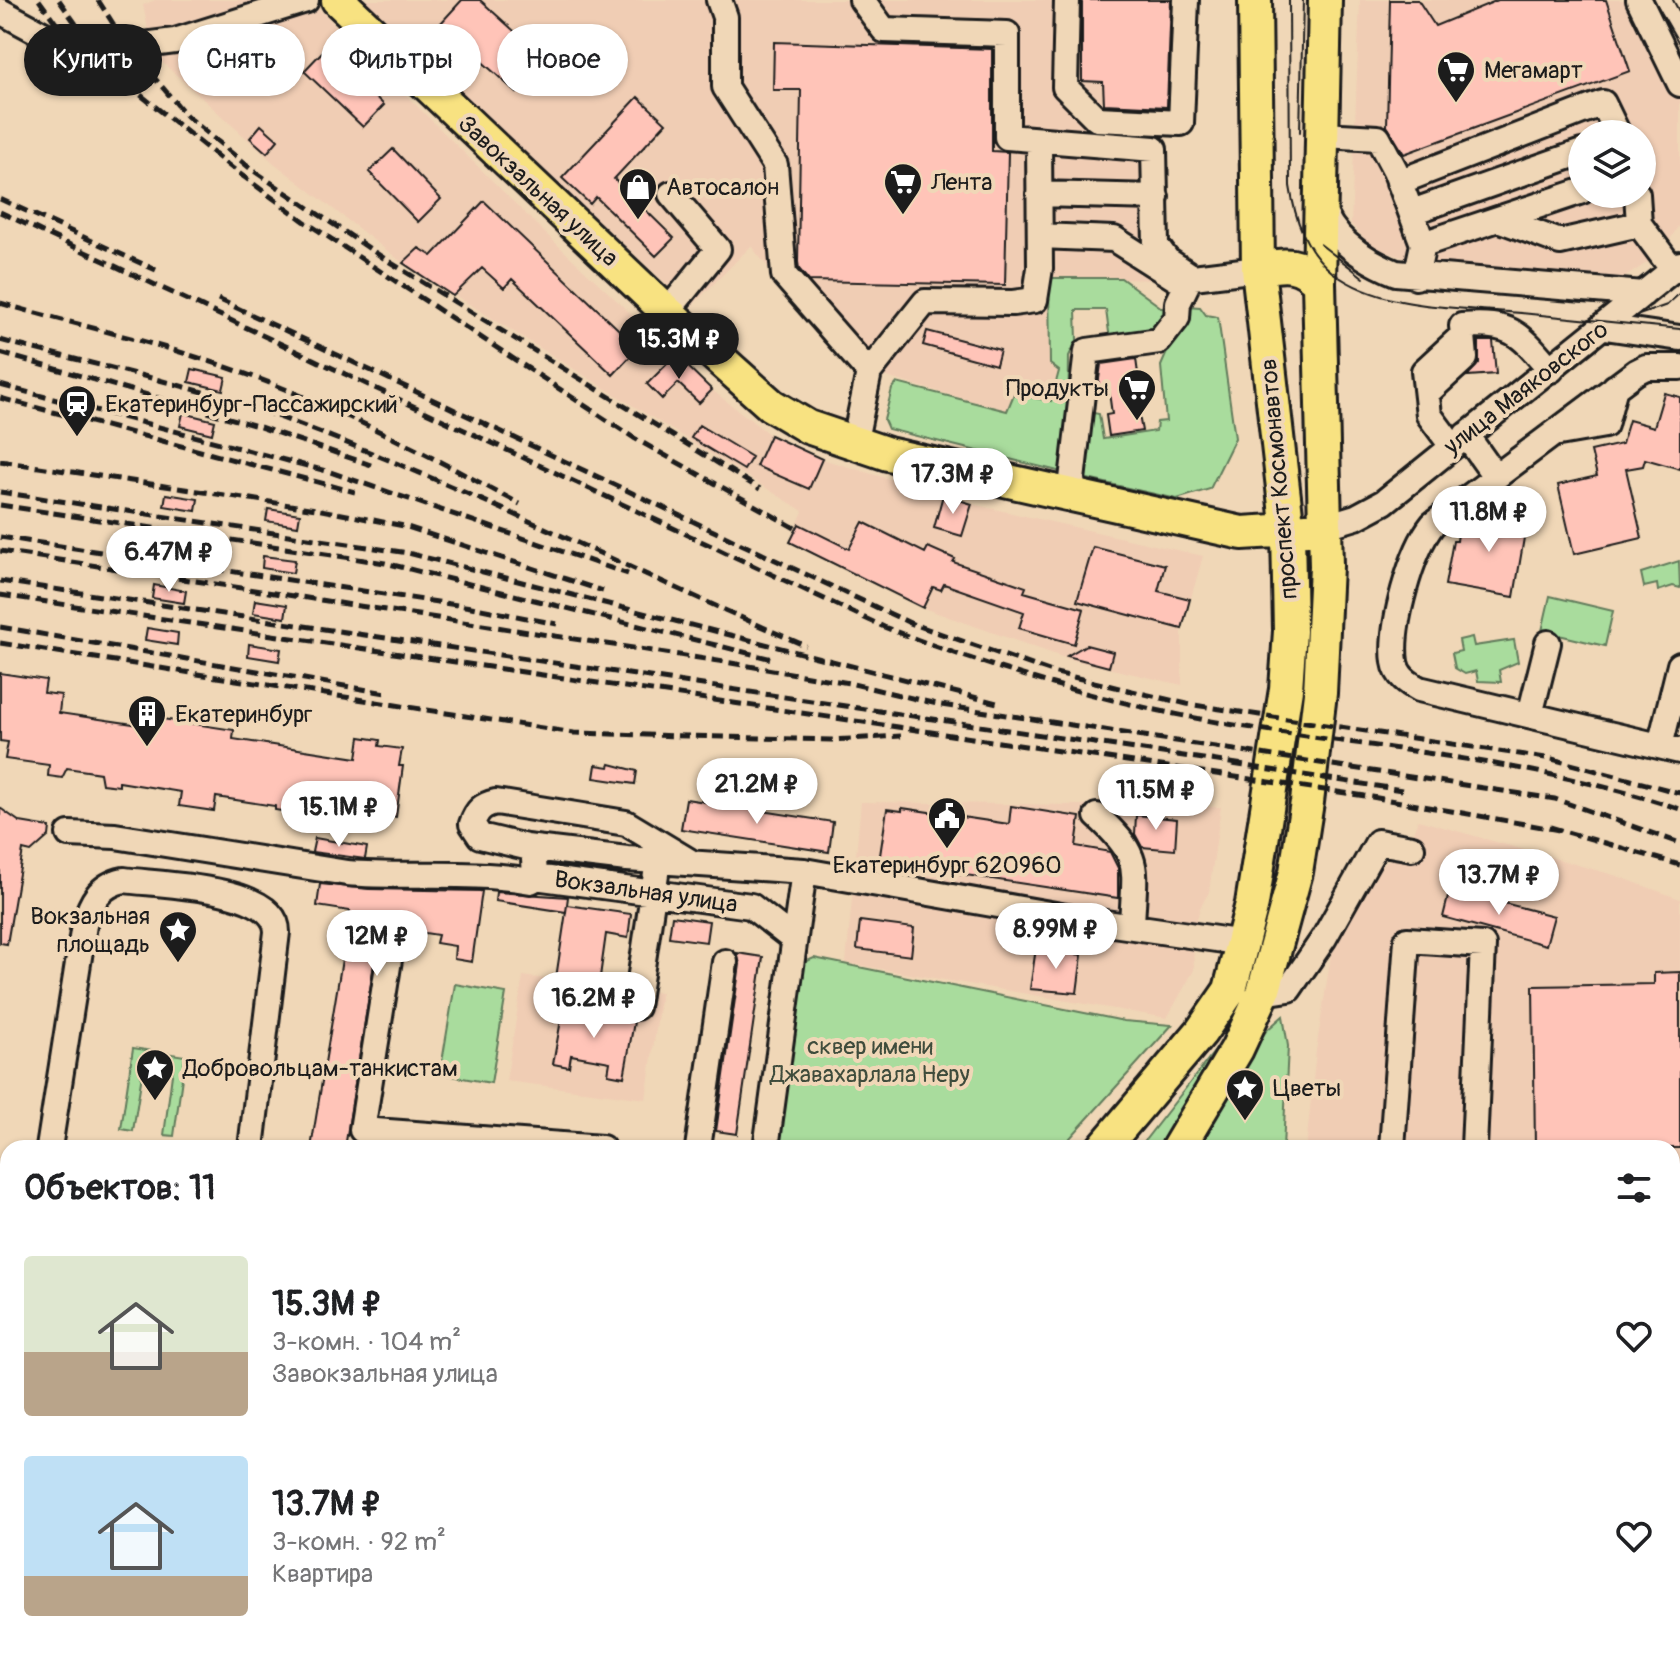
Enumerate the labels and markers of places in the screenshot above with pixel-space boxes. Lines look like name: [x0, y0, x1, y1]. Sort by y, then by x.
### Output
supermarket icon: Мегамарт: [1435, 49, 1477, 104]
place label: Мегамарт: [1484, 56, 1583, 85]
supermarket icon: Лента: [882, 161, 924, 216]
shop icon: Автосалон: [617, 166, 659, 221]
place label: Лента: [930, 168, 992, 197]
place label: Автосалон: [666, 173, 779, 202]
pin: 15.3M ₽: [605, 313, 753, 381]
supermarket icon: Продукты: [1116, 367, 1158, 422]
place label: Продукты: [1006, 374, 1109, 403]
station icon: Екатеринбург-Пассажирский: [56, 383, 98, 438]
place label: Екатеринбург-Пассажирский: [105, 390, 398, 419]
pin: 17.3M ₽: [879, 448, 1027, 516]
pin: 11.8M ₽: [1415, 486, 1563, 554]
pin: 6.47M ₽: [95, 526, 243, 594]
building icon: Екатеринбург: [126, 693, 168, 748]
place label: Екатеринбург: [175, 700, 312, 729]
pin: 21.2M ₽: [683, 758, 831, 826]
pin: 11.5M ₽: [1082, 764, 1230, 832]
pin: 15.1M ₽: [265, 781, 413, 849]
public building icon: Екатеринбург 620960: [926, 795, 968, 850]
pin: 13.7M ₽: [1425, 849, 1573, 917]
place label: Екатеринбург 620960: [832, 851, 1062, 880]
place label: Вокзальная площадь: [30, 902, 150, 959]
pin: 8.99M ₽: [982, 903, 1130, 971]
place icon: Вокзальная площадь: [157, 909, 199, 964]
pin: 12M ₽: [321, 910, 433, 978]
pin: 16.2M ₽: [520, 972, 668, 1040]
place icon: Добровольцам-танкистам: [134, 1047, 176, 1102]
place label: Добровольцам-танкистам: [182, 1054, 458, 1083]
place icon: Цветы: [1224, 1067, 1266, 1122]
place label: Цветы: [1273, 1074, 1341, 1103]

